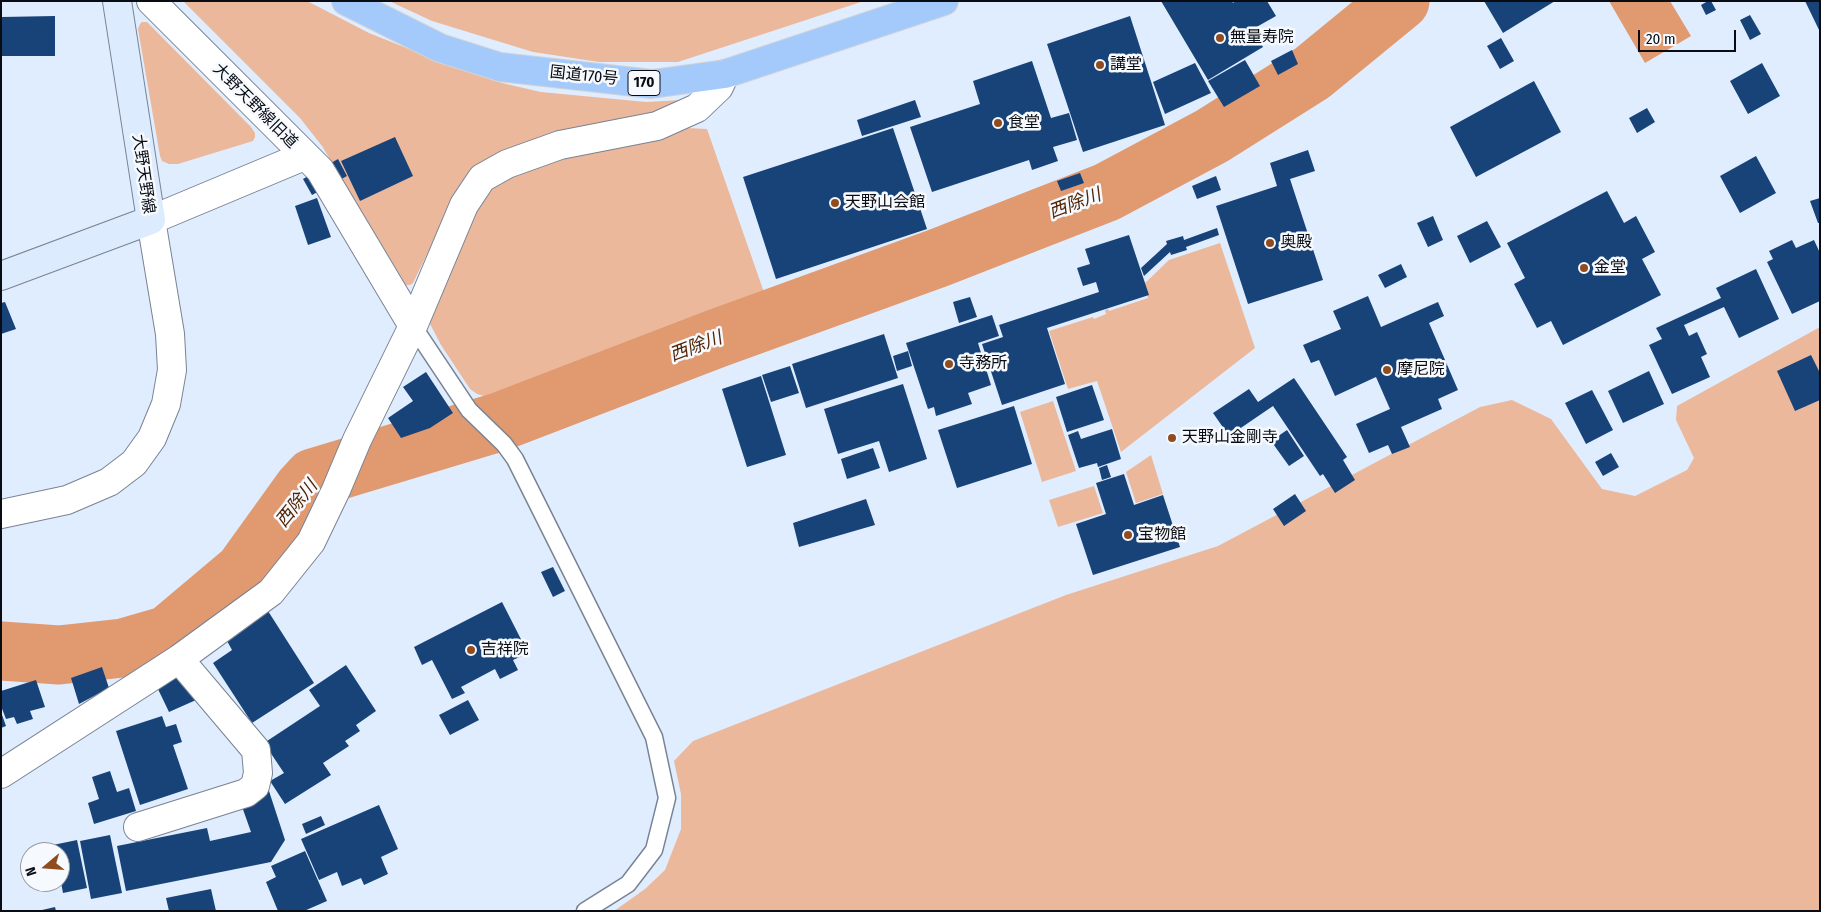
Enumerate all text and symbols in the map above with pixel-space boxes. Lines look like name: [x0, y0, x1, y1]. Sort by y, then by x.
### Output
scale bar: [1641, 20, 1738, 52]
place label: 無量寿院: [1230, 28, 1294, 48]
text: 20 m: [1646, 30, 1676, 48]
marker: 無量寿院: [1214, 32, 1226, 44]
place label: 講堂: [1110, 55, 1142, 75]
marker: 講堂: [1094, 59, 1106, 71]
street label: 大野天野線旧道: [209, 60, 301, 152]
street label: 国道170号: [549, 63, 619, 89]
road number: 170: [628, 70, 660, 96]
place label: 食堂: [1008, 113, 1040, 133]
marker: 食堂: [992, 117, 1004, 129]
street label: 大野天野線: [128, 133, 158, 215]
water label: 西除川: [1046, 184, 1104, 224]
place label: 天野山会館: [845, 193, 925, 213]
marker: 天野山会館: [829, 197, 841, 209]
place label: 奥殿: [1280, 233, 1312, 253]
marker: 奥殿: [1264, 237, 1276, 249]
place label: 金堂: [1594, 258, 1626, 278]
marker: 金堂: [1578, 262, 1590, 274]
water label: 西除川: [667, 327, 725, 367]
place label: 寺務所: [959, 354, 1007, 374]
marker: 寺務所: [943, 358, 955, 370]
place label: 摩尼院: [1397, 360, 1445, 380]
marker: 摩尼院: [1381, 364, 1393, 376]
place label: 天野山金剛寺: [1182, 428, 1278, 448]
marker: 天野山金剛寺: [1166, 432, 1178, 444]
water label: 西除川: [272, 476, 322, 532]
place label: 宝物館: [1138, 525, 1186, 545]
marker: 宝物館: [1122, 529, 1134, 541]
place label: 吉祥院: [481, 640, 529, 660]
marker: 吉祥院: [465, 644, 477, 656]
north arrow: [20, 842, 70, 892]
text: N: [22, 865, 41, 878]

